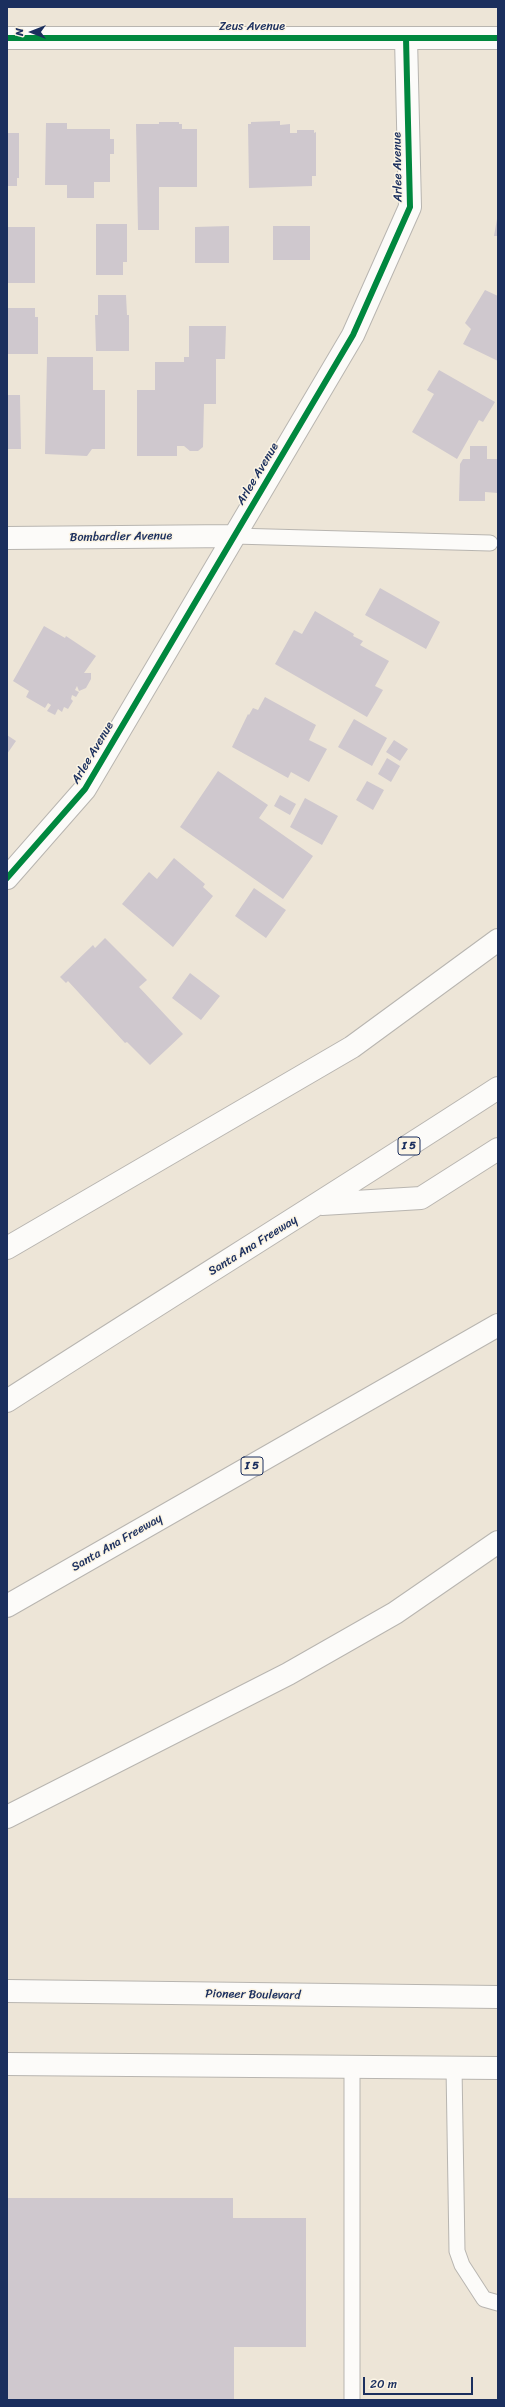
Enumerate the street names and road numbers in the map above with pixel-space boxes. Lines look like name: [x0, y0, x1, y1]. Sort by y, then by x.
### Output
street label: Zeus Avenue: [219, 20, 285, 34]
street label: Arlee Avenue: [390, 132, 406, 202]
street label: Arlee Avenue: [234, 440, 282, 508]
street label: Bombardier Avenue: [70, 529, 172, 545]
street label: Arlee Avenue: [69, 719, 117, 787]
road number: I 5: [398, 1137, 420, 1155]
street label: Santa Ana Freeway: [206, 1213, 300, 1279]
road number: I 5: [241, 1457, 263, 1475]
street label: Santa Ana Freeway: [69, 1511, 165, 1575]
street label: Pioneer Boulevard: [205, 1987, 301, 2003]

